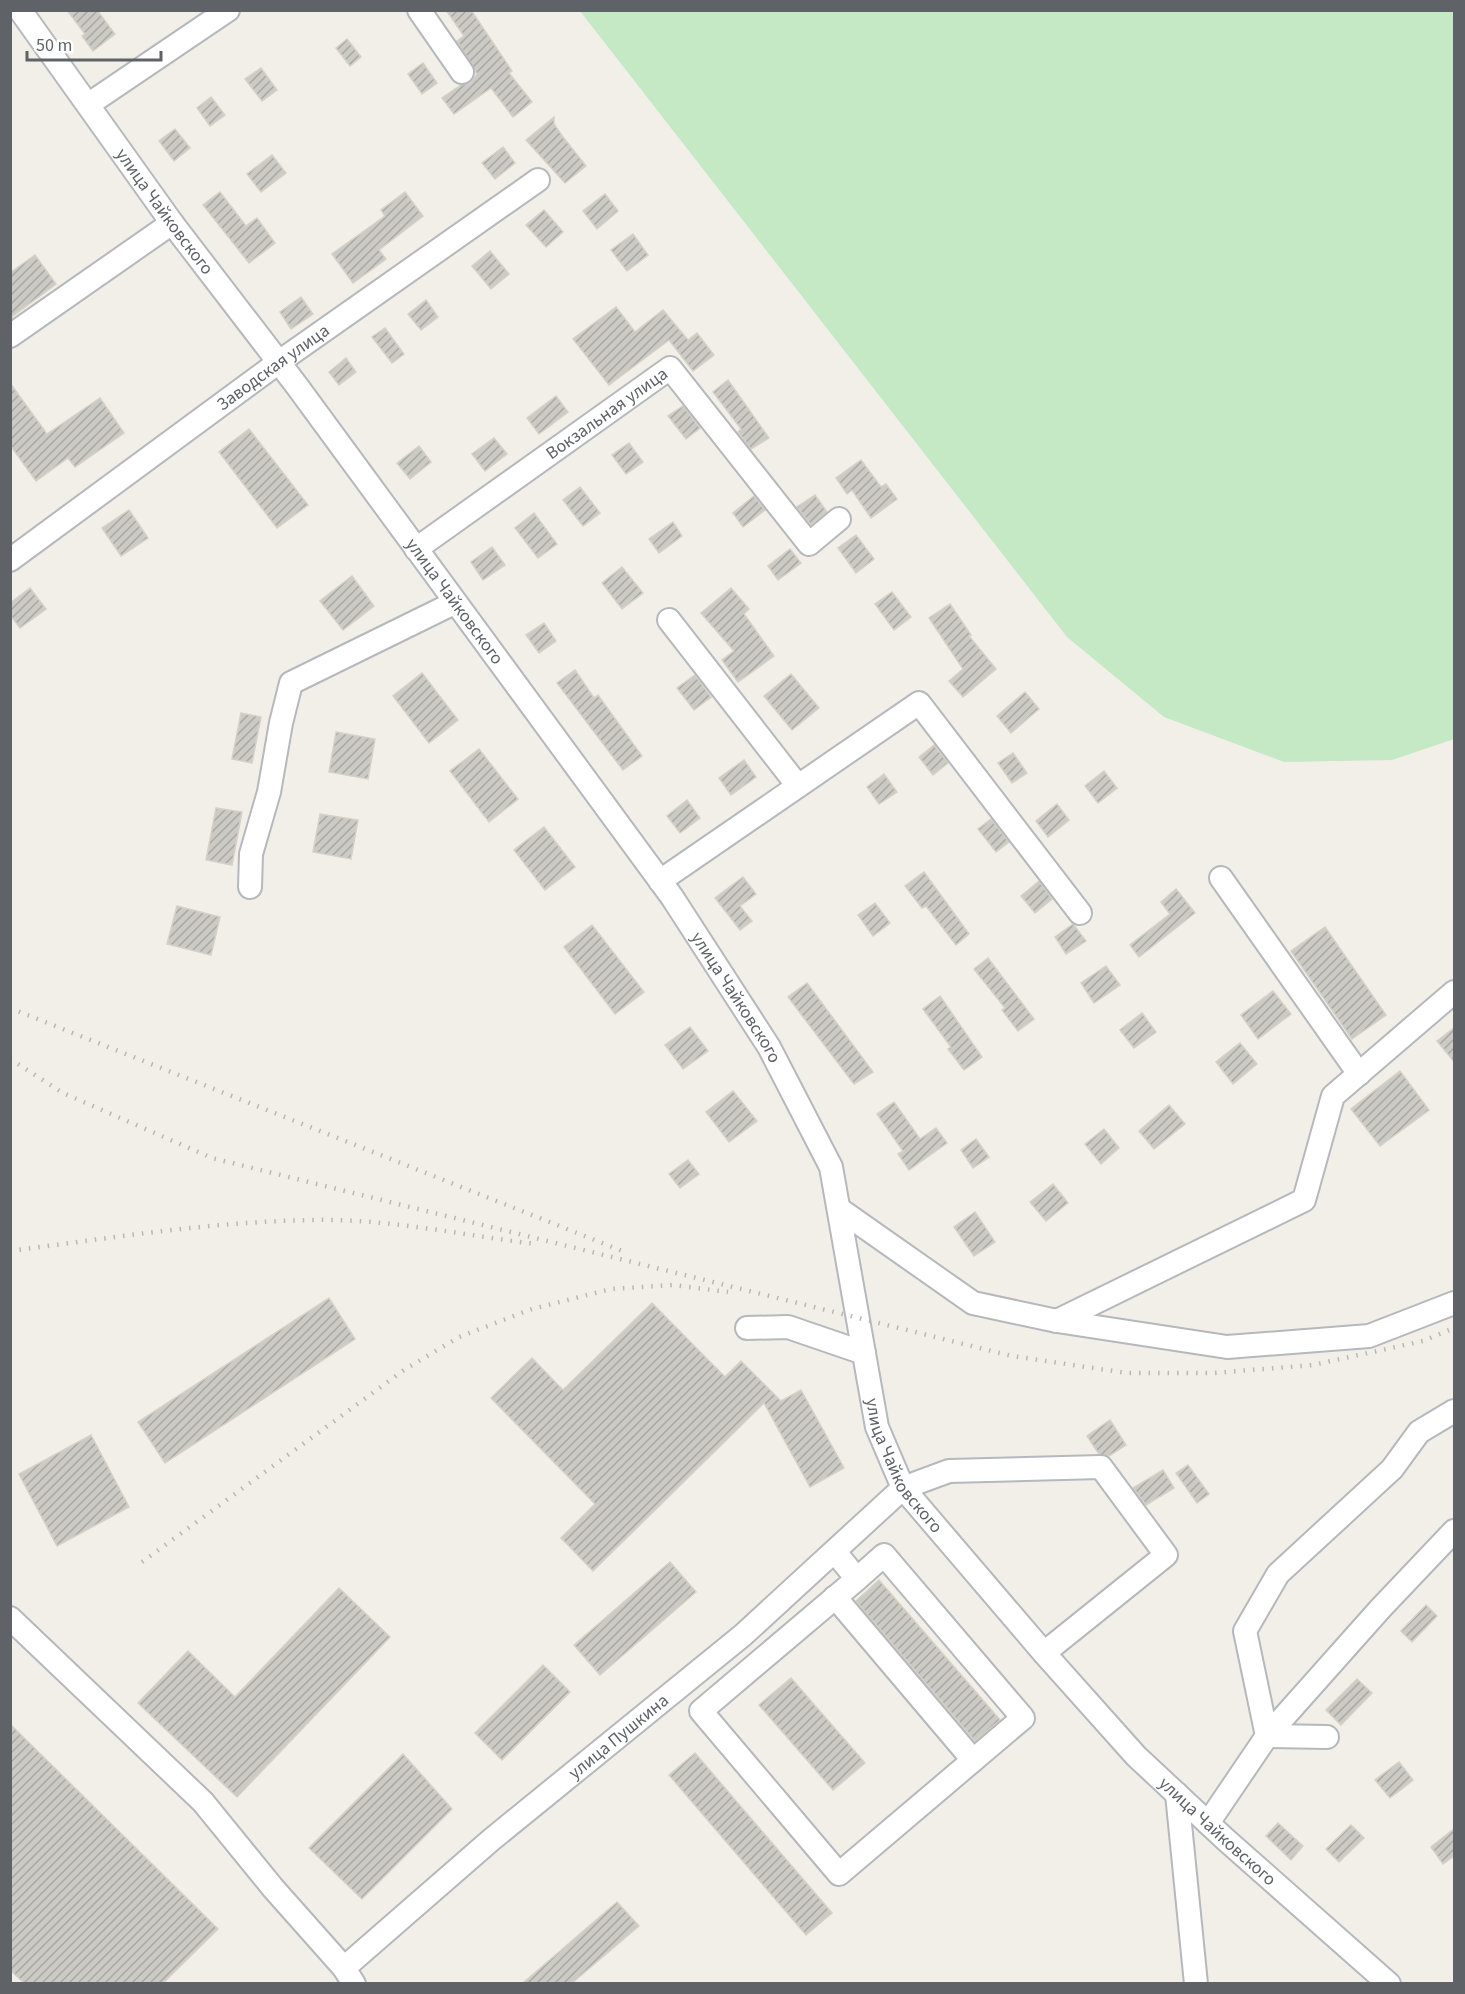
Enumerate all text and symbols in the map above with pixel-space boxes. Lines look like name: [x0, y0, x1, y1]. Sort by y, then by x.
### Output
scale bar: [27, 24, 160, 62]
text: 50 m: [36, 33, 72, 58]
street label: улица Чайковского: [110, 143, 219, 280]
street label: Заводская улица: [212, 318, 335, 417]
street label: Вокзальная улица: [541, 362, 673, 466]
street label: улица Чайковского: [400, 533, 509, 670]
street label: улица Чайковского: [685, 927, 787, 1067]
street label: улица Чайковского: [859, 1396, 948, 1539]
street label: улица Пушкина: [563, 1688, 674, 1785]
street label: улица Чайковского: [1153, 1771, 1282, 1892]

